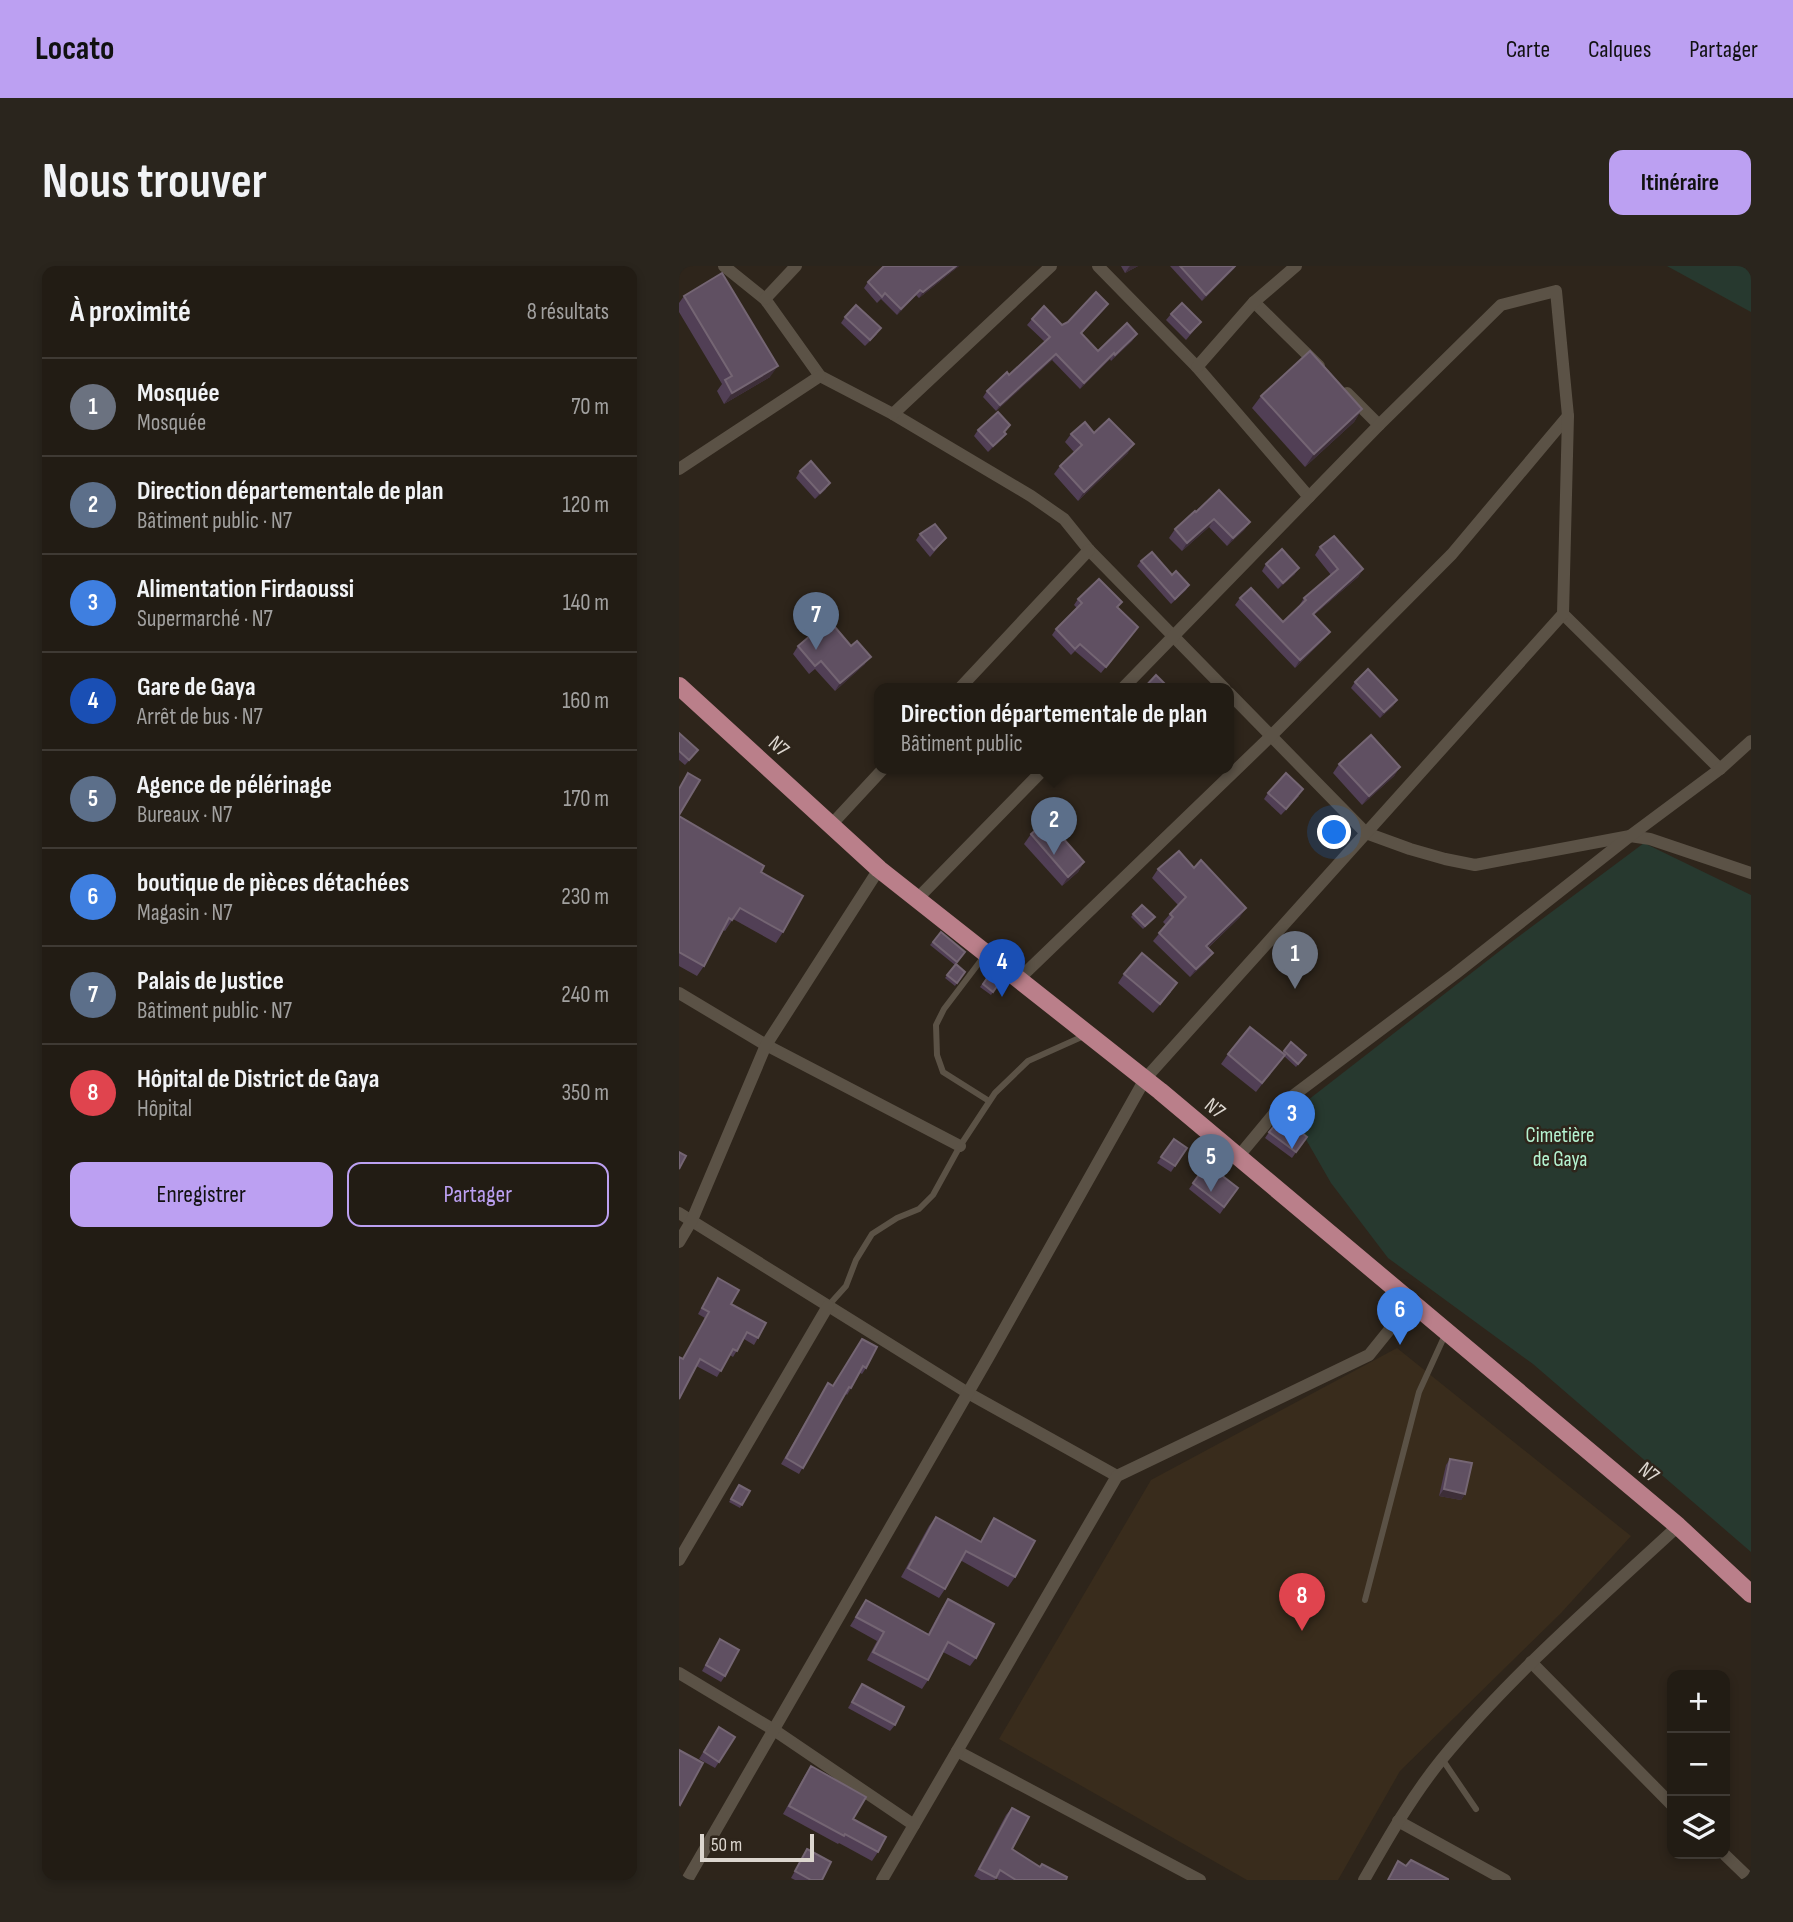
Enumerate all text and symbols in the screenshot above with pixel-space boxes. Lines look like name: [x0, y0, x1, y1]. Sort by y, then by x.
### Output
text: Locato: [35, 29, 114, 69]
text: Carte: [1506, 35, 1550, 64]
text: Calques: [1588, 35, 1651, 64]
text: Partager: [1689, 35, 1758, 64]
button: Itinéraire: [1609, 150, 1751, 215]
text: Nous trouver: [42, 153, 267, 212]
text: À proximité: [70, 294, 191, 330]
text: 8 résultats: [527, 298, 609, 326]
text: Mosquée: [137, 378, 220, 409]
text: 1: [88, 393, 98, 421]
text: 70 m: [571, 393, 609, 421]
text: Mosquée: [137, 409, 206, 437]
text: Direction départementale de plan: [137, 476, 444, 507]
text: 2: [88, 491, 98, 519]
text: 120 m: [563, 491, 609, 519]
text: Bâtiment public · N7: [137, 507, 292, 535]
text: Alimentation Firdaoussi: [137, 574, 354, 605]
text: 3: [88, 589, 98, 617]
text: 140 m: [563, 589, 609, 617]
pin: 7: [793, 592, 839, 650]
text: Supermarché · N7: [137, 605, 273, 633]
text: Gare de Gaya: [137, 672, 256, 703]
popup: [874, 683, 1234, 774]
text: 4: [88, 687, 98, 715]
text: 160 m: [562, 687, 609, 715]
text: Direction départementale de plan: [901, 699, 1207, 730]
text: Arrêt de bus · N7: [137, 703, 263, 731]
text: Bâtiment public: [901, 730, 1023, 758]
street label: N7: [763, 731, 795, 762]
text: Agence de pélérinage: [137, 770, 332, 801]
text: 5: [88, 785, 98, 813]
text: 170 m: [563, 785, 609, 813]
pin: 2: [1031, 797, 1077, 855]
text: Bureaux · N7: [137, 801, 232, 829]
your location: [1317, 815, 1351, 849]
text: boutique de pièces détachées: [137, 868, 409, 899]
text: 6: [88, 883, 98, 911]
text: 230 m: [561, 883, 609, 911]
text: Magasin · N7: [137, 899, 232, 927]
pin: 1: [1272, 931, 1318, 989]
pin: 4: [979, 939, 1025, 997]
text: Palais de Justice: [137, 966, 284, 997]
text: 7: [88, 981, 98, 1009]
text: 240 m: [561, 981, 609, 1009]
text: Bâtiment public · N7: [137, 997, 292, 1025]
text: Hôpital de District de Gaya: [137, 1064, 379, 1095]
text: 8: [88, 1079, 98, 1107]
text: 350 m: [561, 1079, 609, 1107]
pin: 3: [1269, 1091, 1315, 1149]
street label: N7: [1199, 1093, 1230, 1124]
text: Hôpital: [137, 1095, 192, 1123]
park label: Cimetière de Gaya: [1526, 1123, 1594, 1172]
pin: 5: [1188, 1134, 1234, 1192]
button: Enregistrer: [70, 1162, 333, 1227]
button: Partager: [347, 1162, 609, 1227]
pin: 6: [1377, 1287, 1423, 1345]
street label: N7: [1633, 1457, 1664, 1488]
pin: 8: [1279, 1573, 1325, 1631]
map controls: [1667, 1670, 1730, 1859]
button: +: [1667, 1670, 1730, 1733]
button: −: [1667, 1733, 1730, 1796]
button: layers: [1667, 1796, 1730, 1859]
scale bar: [700, 1831, 814, 1863]
text: 50 m: [711, 1834, 742, 1857]

